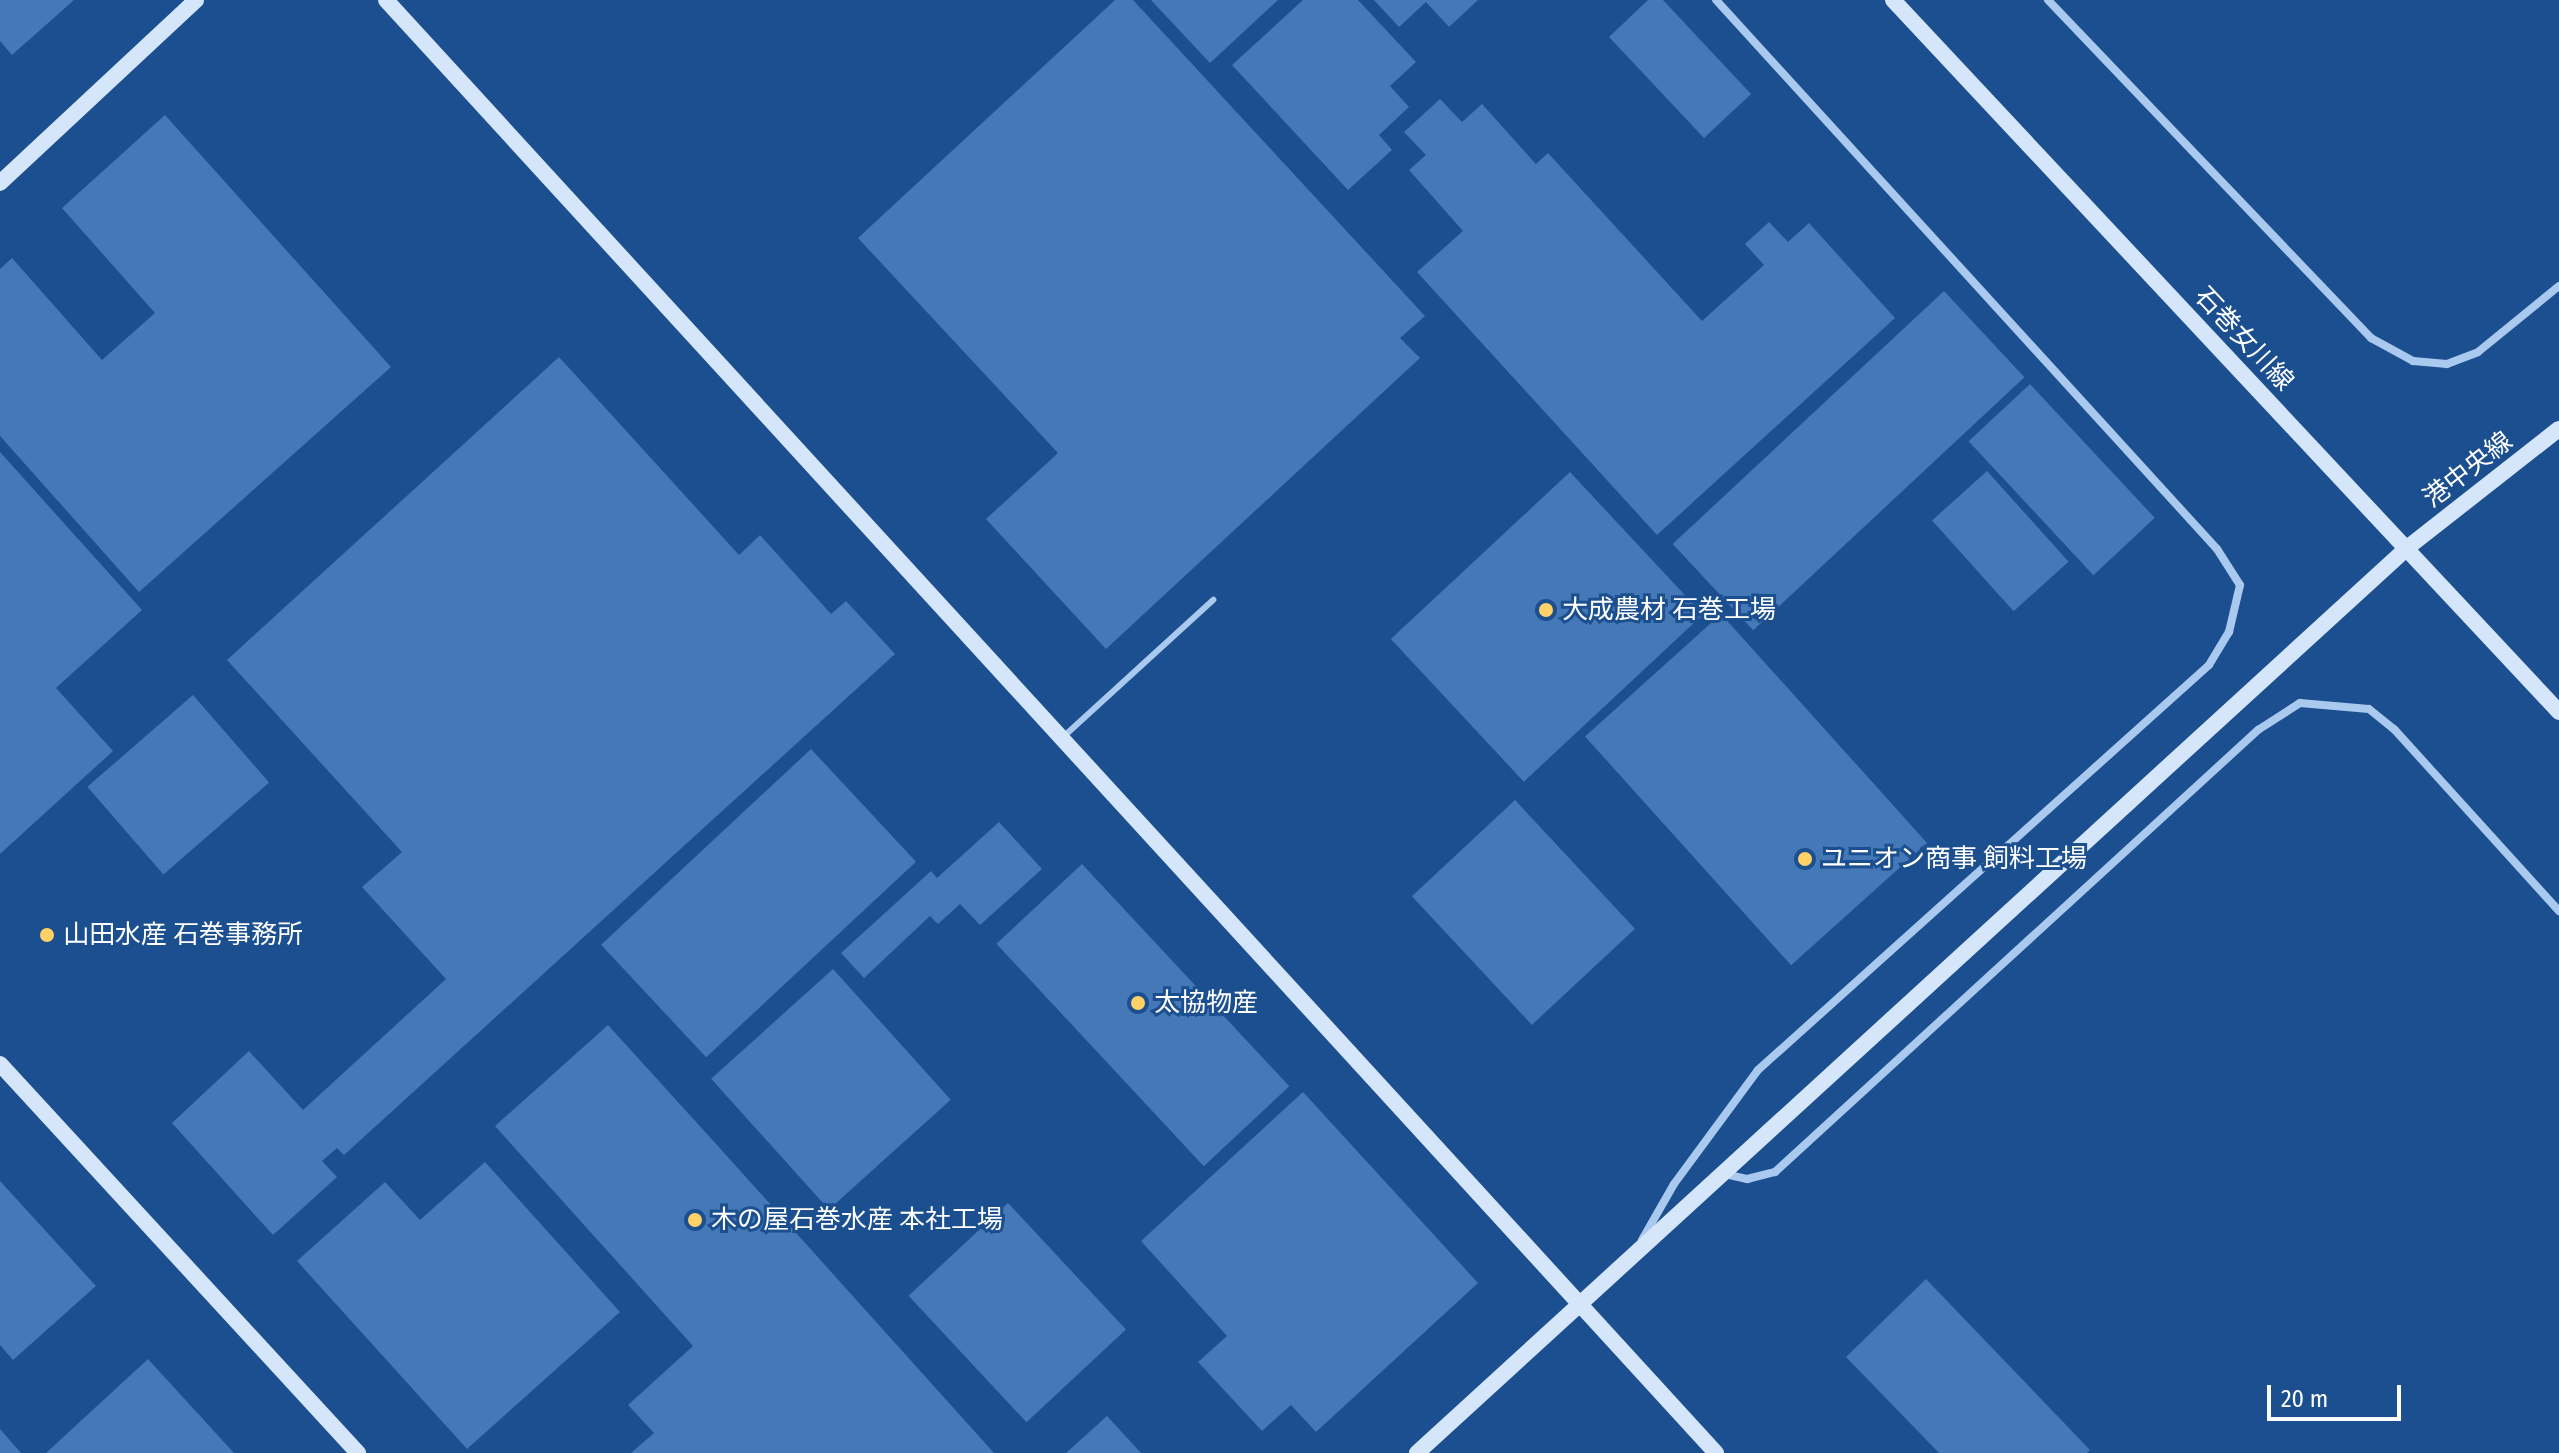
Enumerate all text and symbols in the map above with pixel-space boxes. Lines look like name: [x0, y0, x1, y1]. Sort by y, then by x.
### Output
street label: 石巻女川線: [2188, 281, 2300, 397]
street label: 港中央線: [2417, 426, 2519, 514]
place label: 大成農材 石巻工場: [1562, 594, 1776, 626]
marker: 大成農材 石巻工場: [1537, 601, 1555, 619]
place label: ユニオン商事 飼料工場: [1821, 843, 2087, 875]
marker: ユニオン商事 飼料工場: [1796, 850, 1814, 868]
place label: 山田水産 石巻事務所: [63, 919, 303, 951]
marker: 山田水産 石巻事務所: [38, 926, 56, 944]
place label: 太協物産: [1154, 987, 1258, 1019]
marker: 太協物産: [1129, 994, 1147, 1012]
place label: 木の屋石巻水産 本社工場: [711, 1204, 1003, 1236]
marker: 木の屋石巻水産 本社工場: [686, 1211, 704, 1229]
scale bar: [2271, 1369, 2405, 1419]
text: 20 m: [2281, 1385, 2328, 1413]

